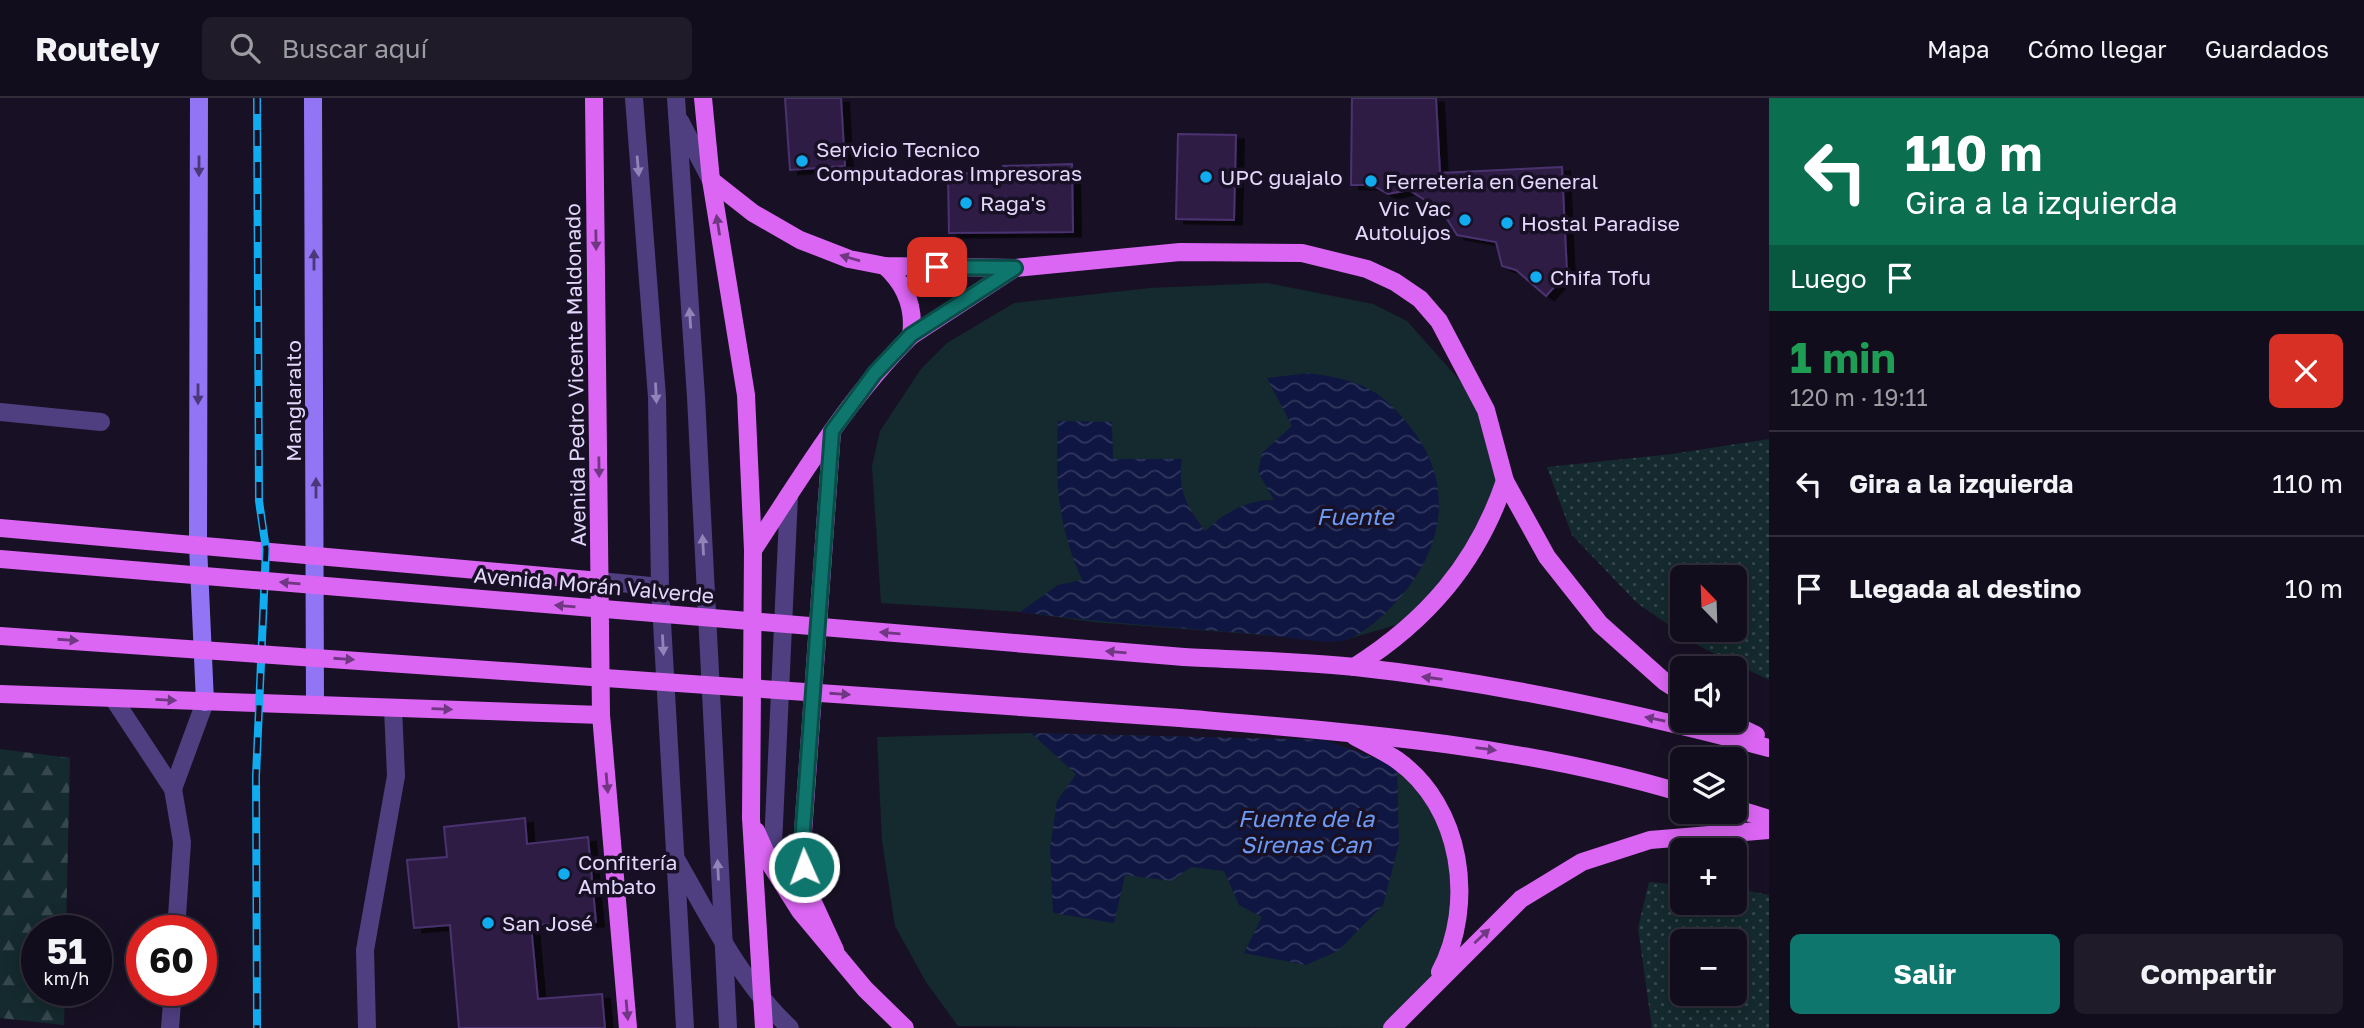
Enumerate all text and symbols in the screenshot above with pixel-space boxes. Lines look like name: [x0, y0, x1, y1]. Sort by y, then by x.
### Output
search box: [202, 17, 692, 80]
text: Routely: [35, 29, 160, 68]
icon: search: [226, 29, 264, 67]
text: Buscar aquí: [282, 33, 428, 64]
text: Mapa: [1927, 34, 1990, 63]
text: Cómo llegar: [2028, 34, 2167, 63]
text: Guardados: [2205, 34, 2329, 63]
text: 110 m: [1905, 123, 2042, 182]
icon: left: [1790, 126, 1881, 217]
place label: Servicio Tecnico Computadoras Impresoras: [816, 136, 1082, 186]
marker: Servicio Tecnico Computadoras Impresoras: [794, 153, 810, 169]
one-way arrow: [193, 155, 205, 177]
one-way arrow: [633, 155, 644, 177]
place label: UPC guajalo: [1220, 164, 1343, 190]
place label: Ferreteria en General: [1385, 168, 1598, 194]
marker: UPC guajalo: [1198, 169, 1214, 185]
marker: Ferreteria en General: [1363, 173, 1379, 189]
text: Gira a la izquierda: [1905, 183, 2178, 221]
place label: Raga's: [980, 190, 1046, 216]
marker: Raga's: [958, 195, 974, 211]
place label: Vic Vac Autolujos: [1355, 195, 1451, 245]
street label: Avenida Pedro Vicente Maldonado: [559, 203, 591, 547]
place label: Hostal Paradise: [1521, 210, 1680, 236]
marker: Vic Vac Autolujos: [1457, 212, 1473, 228]
one-way arrow: [712, 213, 723, 235]
marker: Hostal Paradise: [1499, 215, 1515, 231]
one-way arrow: [590, 229, 602, 251]
pin: [907, 237, 967, 297]
icon: arrive: [918, 248, 956, 286]
one-way arrow: [308, 249, 320, 271]
one-way arrow: [839, 252, 861, 263]
icon: arrive: [1881, 259, 1919, 297]
text: Luego: [1790, 263, 1867, 294]
place label: Chifa Tofu: [1550, 264, 1651, 290]
marker: Chifa Tofu: [1528, 269, 1544, 285]
one-way arrow: [685, 307, 696, 329]
text: 1 min: [1790, 332, 1896, 382]
button: close: [2269, 334, 2343, 408]
street label: Manglaralto: [280, 340, 306, 462]
one-way arrow: [651, 382, 662, 404]
one-way arrow: [192, 383, 204, 405]
text: 120 m · 19:11: [1790, 383, 1928, 411]
one-way arrow: [593, 456, 605, 478]
icon: left: [1790, 465, 1828, 503]
text: Gira a la izquierda: [1849, 468, 2073, 499]
text: 110 m: [2272, 468, 2343, 499]
one-way arrow: [310, 476, 322, 498]
water label: Fuente: [1316, 502, 1395, 530]
one-way arrow: [697, 534, 708, 556]
street label: Avenida Morán Valverde: [473, 562, 715, 608]
north arrow: [1670, 565, 1746, 642]
map controls: [1670, 565, 1747, 1006]
icon: arrive: [1790, 570, 1828, 608]
text: Llegada al destino: [1849, 573, 2081, 604]
text: 10 m: [2285, 573, 2343, 604]
one-way arrow: [279, 577, 301, 588]
one-way arrow: [554, 600, 576, 611]
one-way arrow: [878, 627, 900, 638]
one-way arrow: [657, 634, 668, 656]
one-way arrow: [57, 635, 79, 646]
one-way arrow: [1105, 646, 1127, 657]
one-way arrow: [333, 654, 355, 665]
button: sound: [1670, 656, 1747, 733]
one-way arrow: [1421, 672, 1443, 683]
one-way arrow: [829, 689, 851, 700]
one-way arrow: [155, 695, 177, 706]
one-way arrow: [432, 704, 454, 715]
one-way arrow: [1644, 713, 1666, 724]
one-way arrow: [1475, 744, 1497, 755]
button: layers: [1670, 747, 1747, 824]
one-way arrow: [602, 772, 613, 794]
water label: Fuente de la Sirenas Can: [1238, 804, 1375, 858]
position arrow: [767, 830, 841, 904]
button: +: [1670, 838, 1747, 915]
place label: Confitería Ambato: [578, 849, 677, 899]
one-way arrow: [713, 859, 724, 881]
marker: Confitería Ambato: [556, 866, 572, 882]
place label: San José: [502, 910, 593, 936]
speed limit sign: 60: [126, 915, 217, 1006]
marker: San José: [480, 915, 496, 931]
one-way arrow: [1473, 929, 1490, 945]
button: −: [1670, 929, 1747, 1006]
text: 51: [47, 930, 86, 972]
button: Salir: [1790, 934, 2060, 1014]
button: Compartir: [2074, 934, 2343, 1014]
text: km/h: [44, 967, 89, 989]
one-way arrow: [622, 999, 633, 1021]

